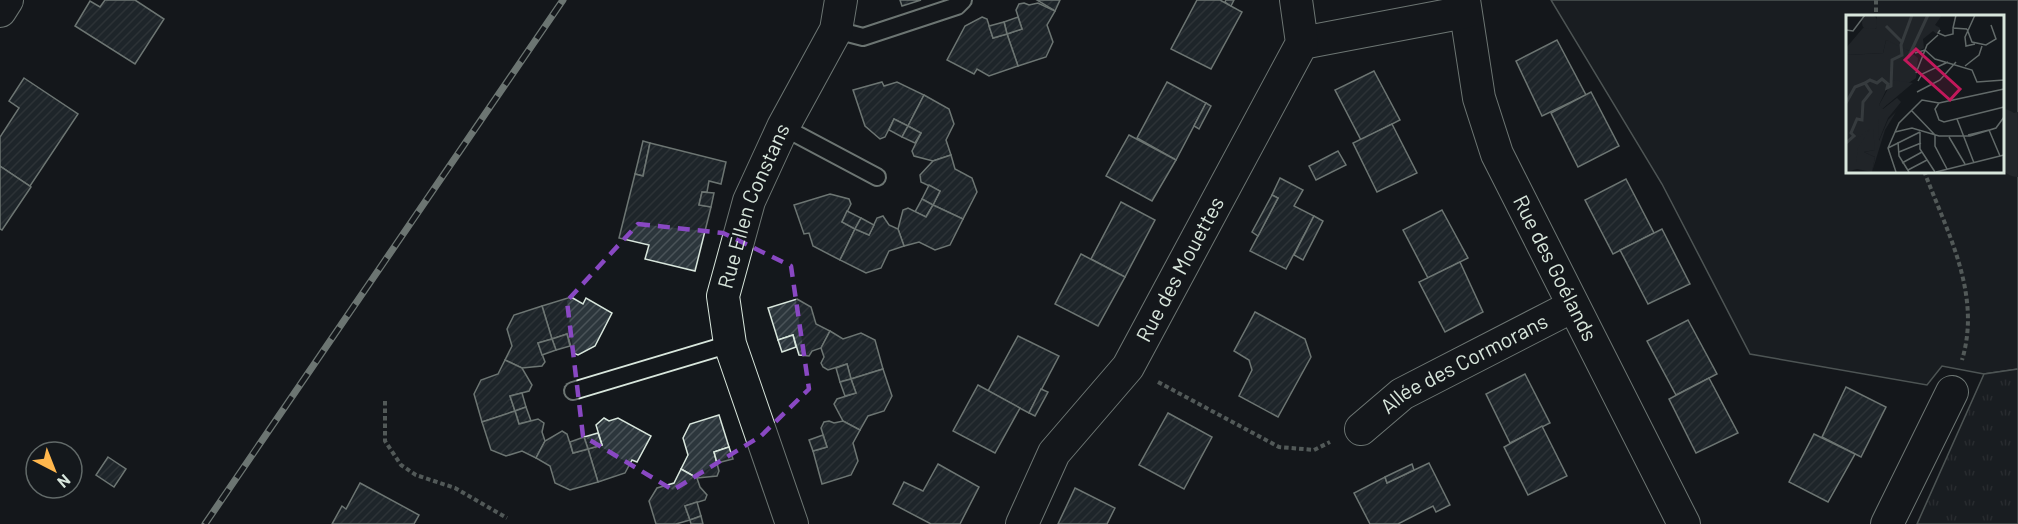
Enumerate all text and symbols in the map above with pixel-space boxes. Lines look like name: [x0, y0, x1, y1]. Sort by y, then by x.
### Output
inset map: [1846, 15, 2003, 172]
street label: Rue Ellen Constans: [712, 119, 794, 291]
street label: Rue des Goélands: [1509, 190, 1603, 345]
street label: Rue des Mouettes: [1130, 192, 1228, 346]
street label: Allée des Cormorans: [1375, 307, 1551, 418]
north arrow: [24, 440, 84, 500]
text: N: [54, 471, 75, 492]

